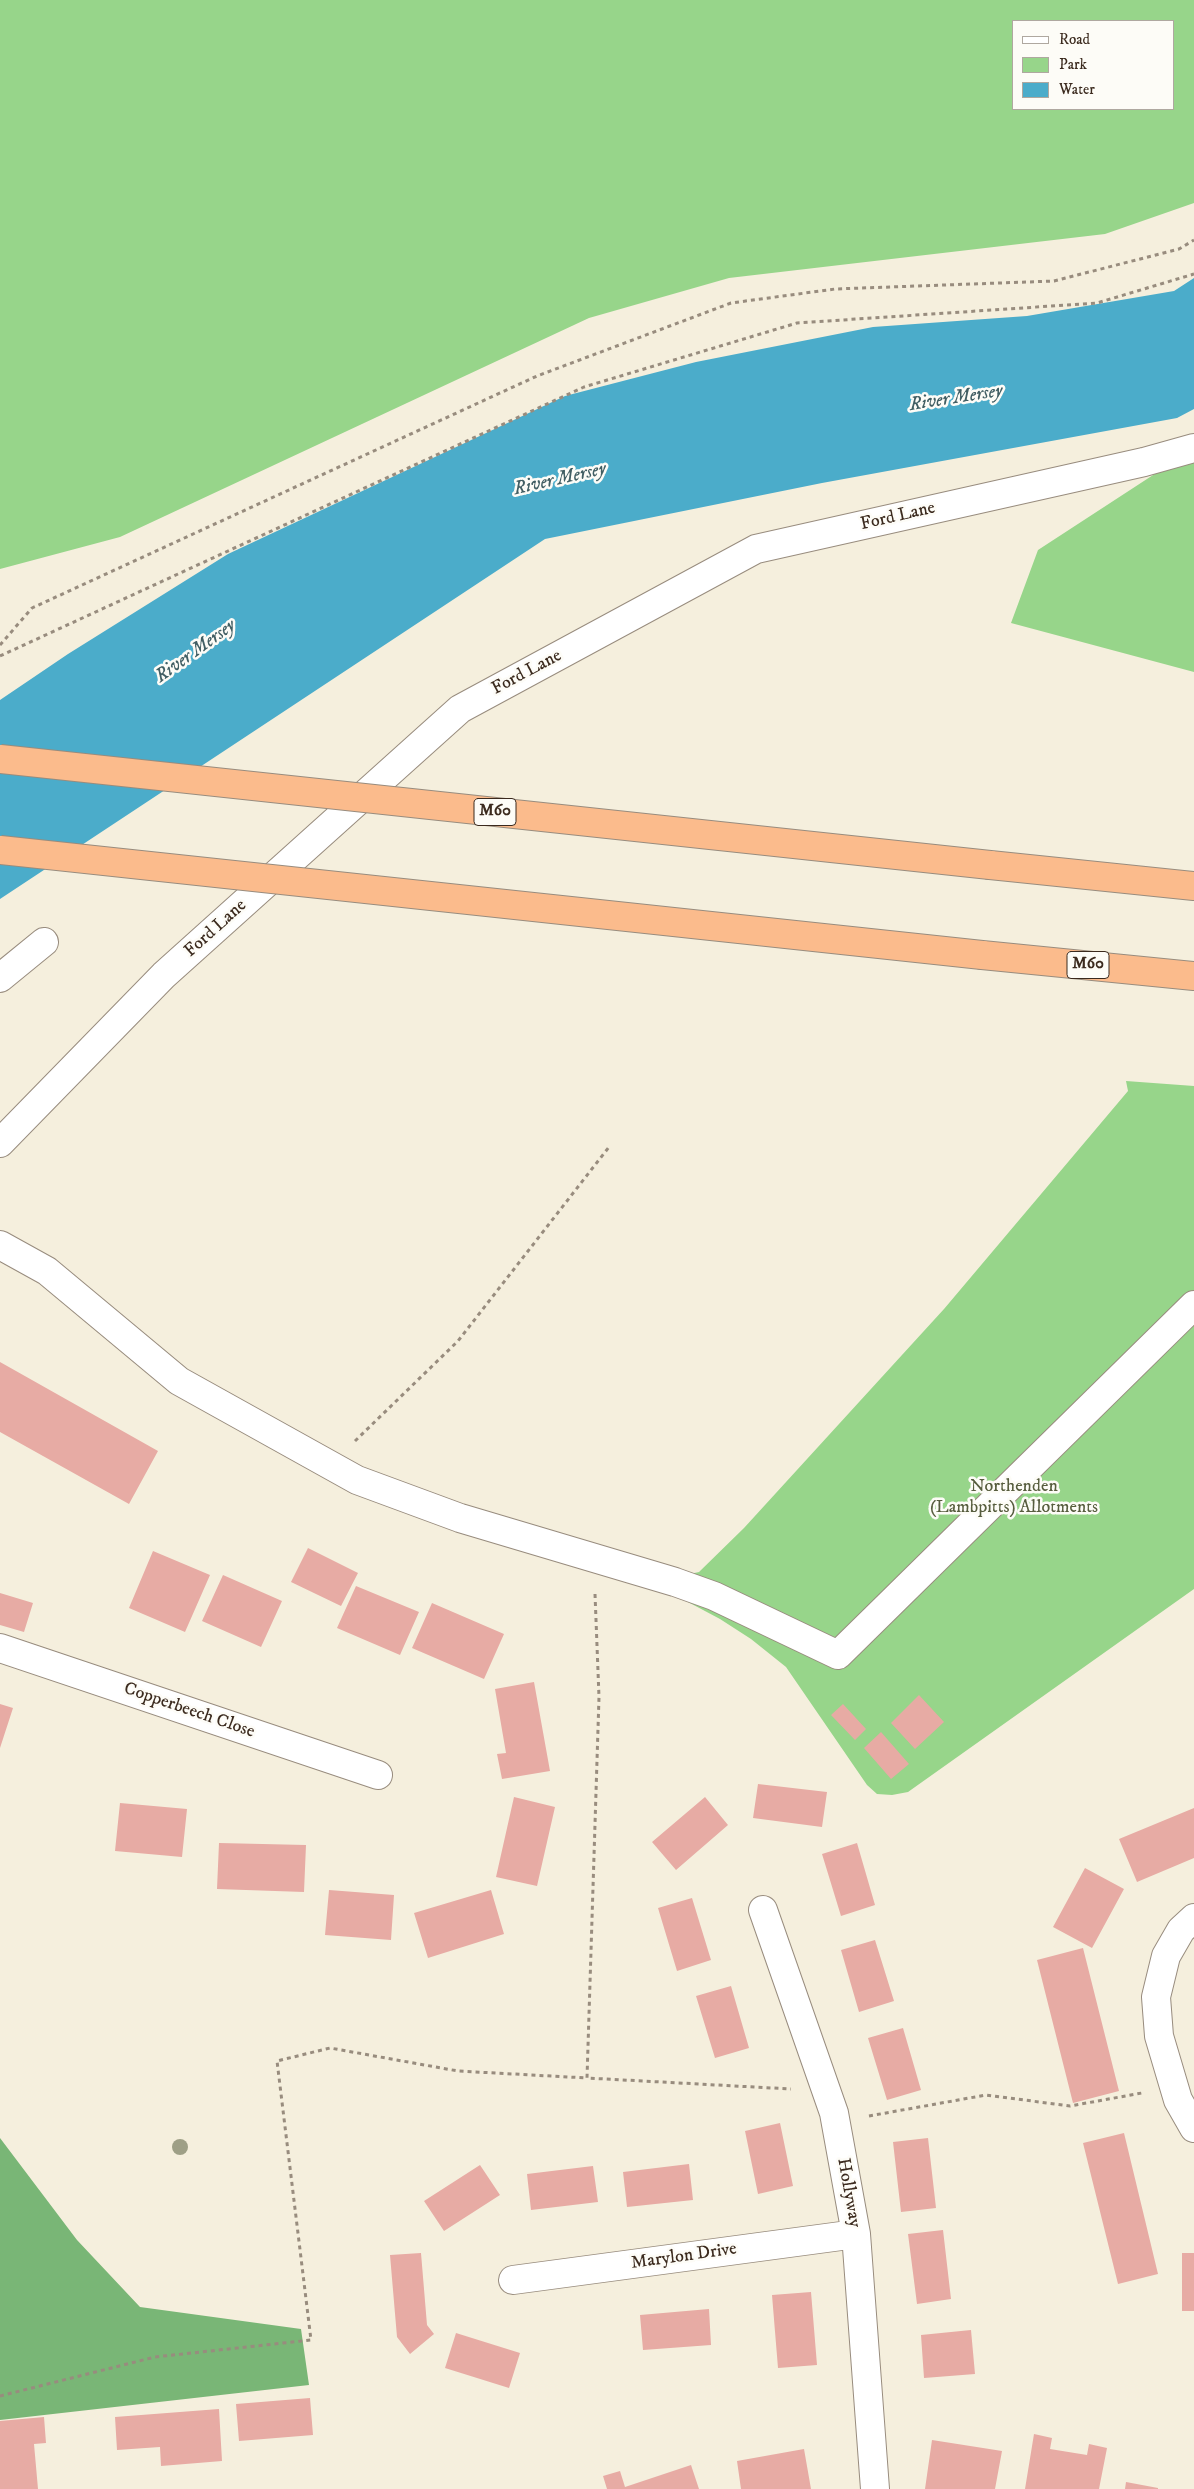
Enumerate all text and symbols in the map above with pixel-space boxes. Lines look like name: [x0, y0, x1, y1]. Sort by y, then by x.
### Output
legend: [1012, 20, 1174, 110]
text: Road: [1059, 30, 1090, 49]
text: Park: [1059, 55, 1087, 74]
text: Water: [1059, 80, 1095, 99]
water label: River Mersey: [908, 380, 1004, 418]
water label: River Mersey: [512, 458, 608, 502]
street label: Ford Lane: [859, 498, 937, 536]
water label: River Mersey: [151, 615, 241, 689]
street label: Ford Lane: [488, 646, 566, 700]
road number: M60: [474, 799, 516, 826]
street label: Ford Lane: [181, 896, 251, 962]
road number: M60: [1067, 952, 1109, 978]
park label: Northenden (Lambpitts) Allotments: [930, 1476, 1098, 1518]
street label: Copperbeech Close: [121, 1679, 257, 1743]
street label: Hollyway: [831, 2157, 865, 2229]
street label: Marylon Drive: [630, 2239, 738, 2275]

